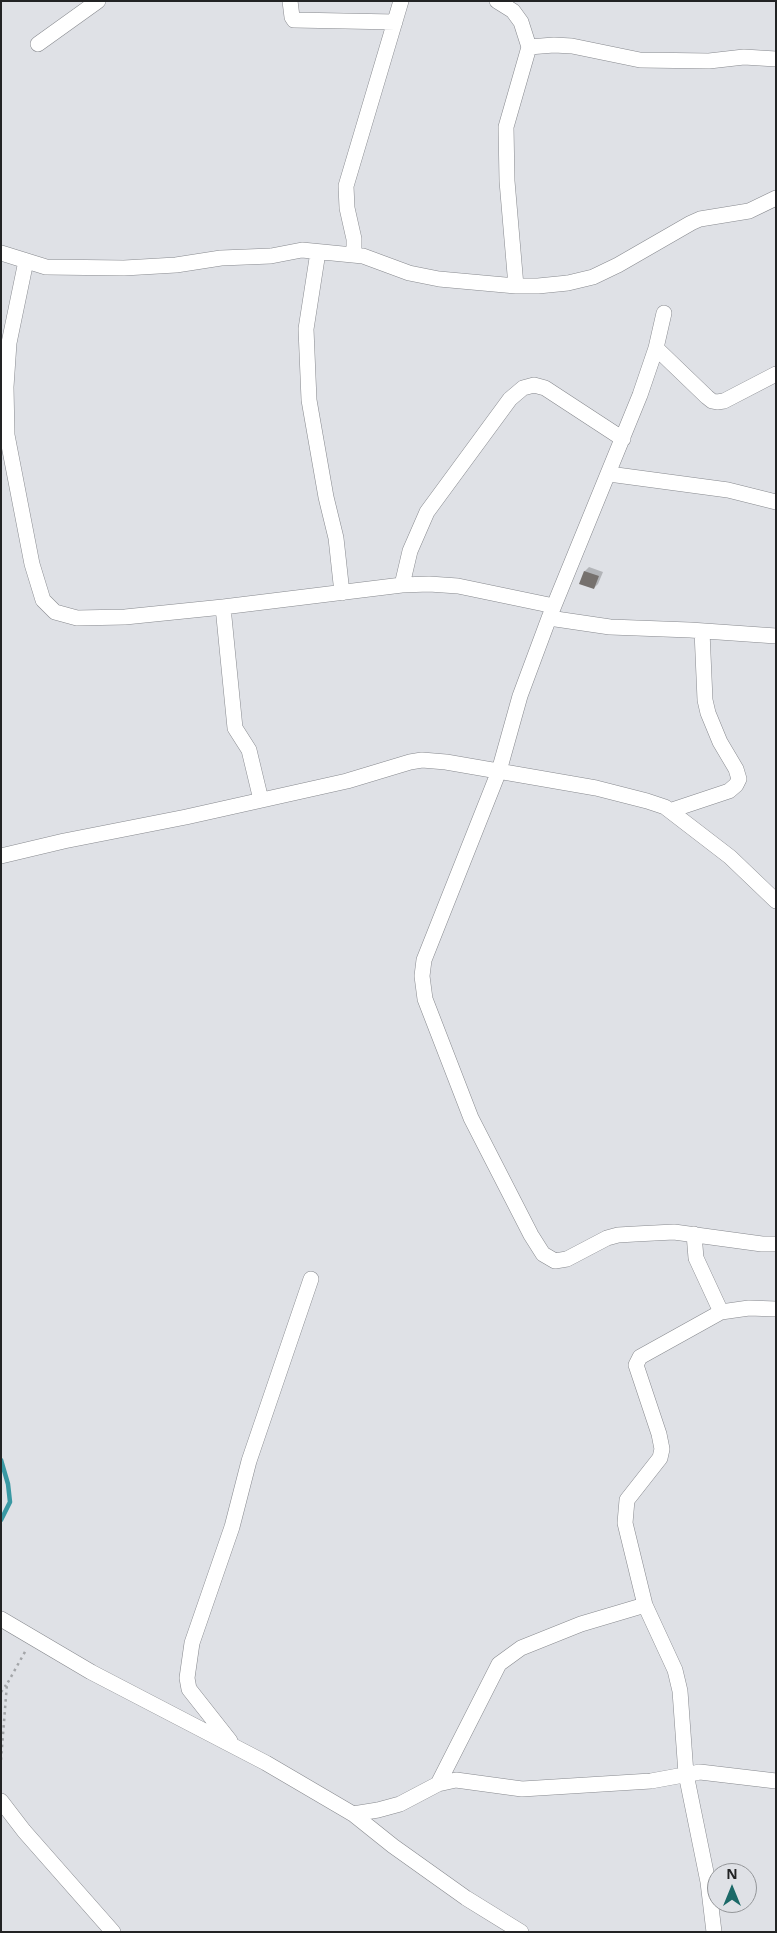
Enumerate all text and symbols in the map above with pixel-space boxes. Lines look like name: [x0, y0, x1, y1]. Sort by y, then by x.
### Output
north arrow: [707, 1863, 757, 1913]
text: N: [726, 1864, 738, 1883]

